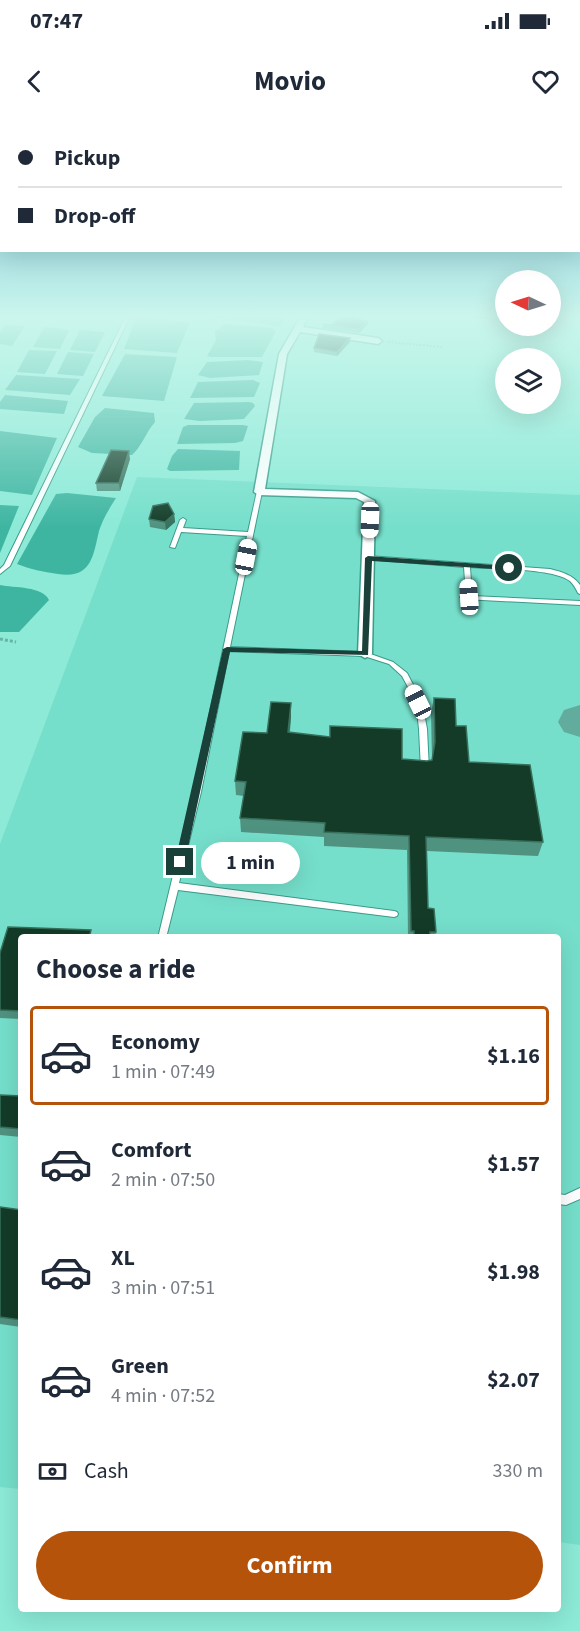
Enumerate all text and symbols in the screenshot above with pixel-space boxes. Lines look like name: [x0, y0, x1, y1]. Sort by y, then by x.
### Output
text: 07:47: [30, 5, 83, 37]
text: Movio: [254, 62, 326, 101]
icon: back: [18, 65, 51, 98]
icon: heart: [529, 65, 562, 98]
text: Pickup: [54, 142, 120, 174]
text: Drop-off: [54, 200, 135, 232]
north arrow: [495, 270, 561, 336]
map controls: [495, 270, 561, 414]
button: layers: [495, 348, 561, 414]
car: [360, 502, 380, 538]
car: [234, 538, 258, 576]
route start: [495, 554, 522, 581]
car: [459, 578, 479, 616]
car: [402, 682, 434, 722]
callout: 1 min: [201, 841, 300, 883]
route end: [166, 848, 193, 875]
text: 1 min: [226, 849, 275, 877]
text: Choose a ride: [36, 950, 196, 989]
text: Economy: [111, 1026, 200, 1058]
icon: car: [39, 1029, 93, 1083]
text: $1.16: [487, 1040, 540, 1072]
text: 1 min · 07:49: [111, 1058, 215, 1086]
text: Comfort: [111, 1134, 192, 1166]
icon: car: [39, 1137, 93, 1191]
text: $1.57: [487, 1148, 540, 1180]
text: 2 min · 07:50: [111, 1166, 215, 1194]
text: XL: [111, 1242, 135, 1274]
icon: car: [39, 1245, 93, 1299]
text: $1.98: [487, 1256, 540, 1288]
text: 3 min · 07:51: [111, 1274, 215, 1302]
text: Green: [111, 1350, 169, 1382]
icon: car: [39, 1353, 93, 1407]
text: $2.07: [487, 1364, 540, 1396]
text: 4 min · 07:52: [111, 1382, 215, 1410]
icon: cash: [36, 1455, 69, 1488]
text: Cash: [84, 1455, 129, 1487]
text: 330 m: [493, 1457, 543, 1485]
button: Confirm: [36, 1531, 543, 1600]

